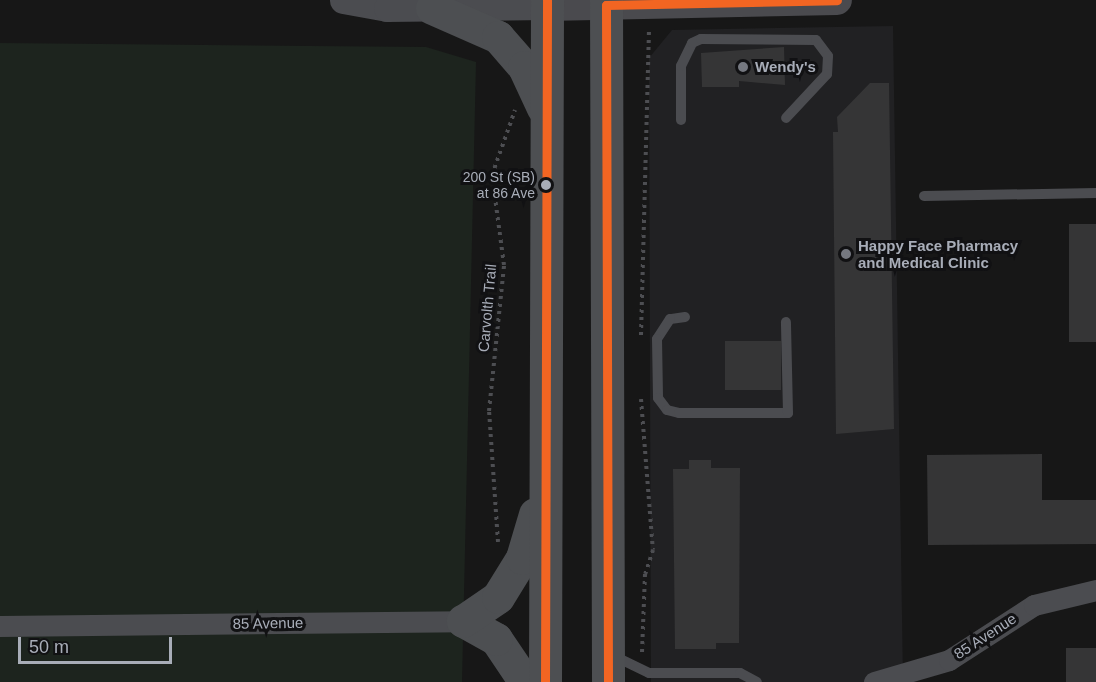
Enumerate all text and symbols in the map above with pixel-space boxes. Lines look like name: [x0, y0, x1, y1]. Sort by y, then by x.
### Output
place label: Wendy's: [755, 58, 816, 76]
marker: Wendy's: [736, 60, 750, 74]
place label: 200 St (SB) at 86 Ave: [463, 169, 535, 202]
marker: 200 St (SB) at 86 Ave: [540, 179, 552, 191]
place label: Happy Face Pharmacy and Medical Clinic: [858, 236, 1018, 271]
marker: Happy Face Pharmacy and Medical Clinic: [839, 247, 853, 261]
street label: Carvolth Trail: [474, 263, 500, 353]
street label: 85 Avenue: [950, 609, 1020, 663]
street label: 85 Avenue: [232, 613, 304, 633]
scale bar: [21, 625, 176, 663]
text: 50 m: [29, 637, 69, 657]

